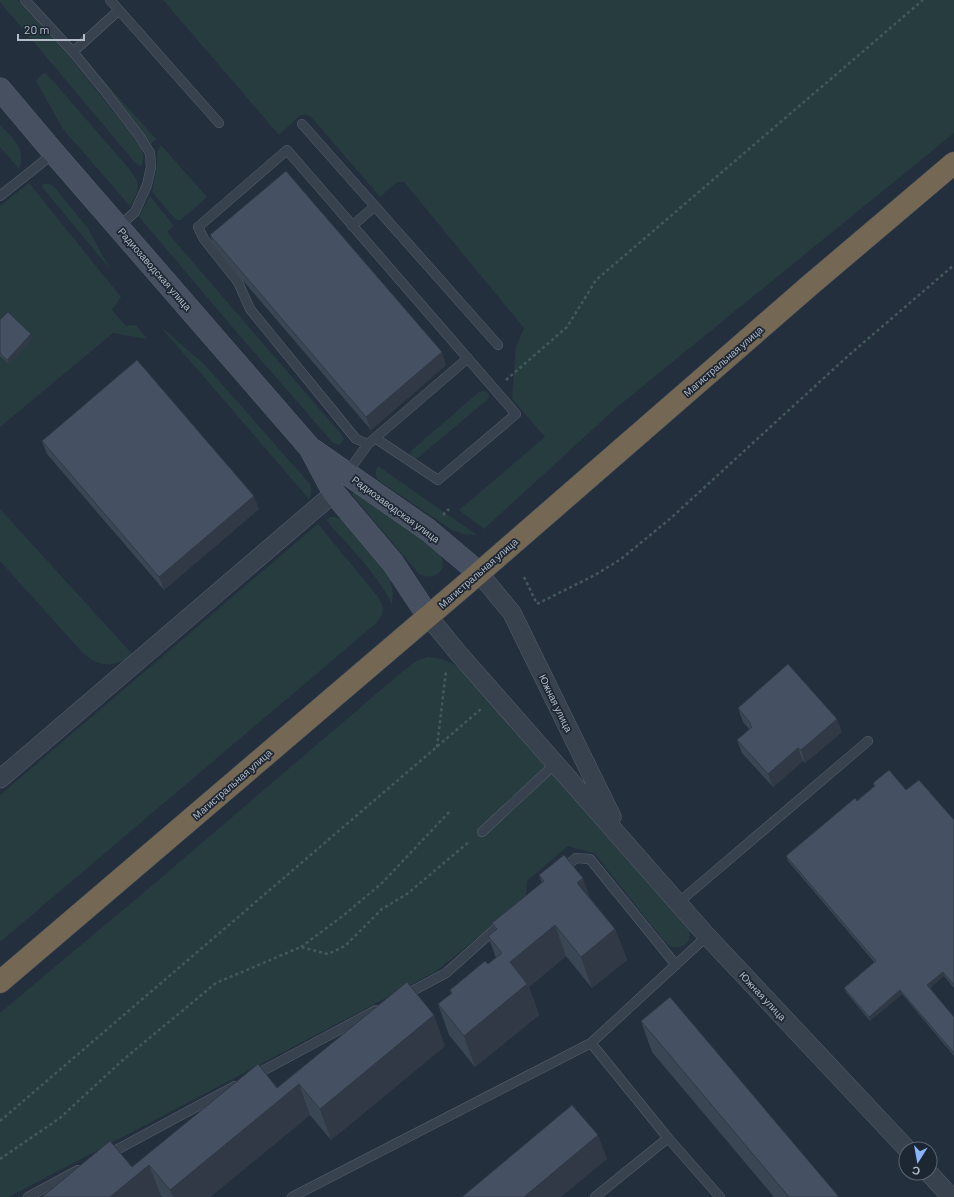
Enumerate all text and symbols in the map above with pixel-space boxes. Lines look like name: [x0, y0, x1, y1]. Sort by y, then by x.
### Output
scale bar: [18, 16, 84, 42]
text: 20 m: [24, 22, 50, 36]
street label: Радиозаводская улица: [116, 225, 194, 313]
street label: Магистральная улица: [681, 323, 765, 399]
street label: Радиозаводская улица: [350, 473, 442, 545]
street label: Магистральная улица: [436, 535, 520, 611]
street label: Южная улица: [537, 672, 575, 734]
street label: Магистральная улица: [190, 746, 274, 822]
street label: Южная улица: [737, 969, 789, 1023]
north arrow: [898, 1141, 938, 1181]
text: С: [911, 1164, 921, 1178]

